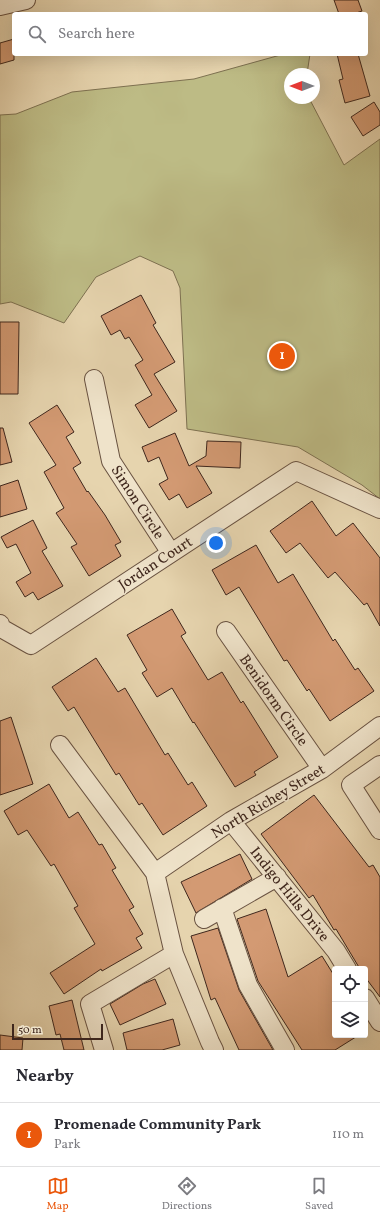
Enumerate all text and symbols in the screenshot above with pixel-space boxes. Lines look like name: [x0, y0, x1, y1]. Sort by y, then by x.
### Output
search box: [12, 12, 368, 56]
icon: search: [26, 23, 48, 45]
text: Search here: [58, 24, 135, 45]
north arrow: [284, 68, 320, 104]
pin: 1: [269, 341, 295, 371]
street label: Simon Circle: [105, 462, 169, 544]
street label: Jordan Court: [115, 532, 197, 596]
your location: [206, 533, 226, 553]
street label: Benidorm Circle: [233, 651, 312, 751]
street label: North Richey Street: [208, 760, 330, 845]
street label: Indigo Hills Drive: [244, 843, 334, 947]
map controls: [332, 966, 368, 1038]
button: locate: [332, 966, 368, 1002]
button: layers: [332, 1002, 368, 1038]
scale bar: [12, 1022, 103, 1041]
text: 50 m: [18, 1023, 42, 1038]
text: Nearby: [16, 1065, 74, 1088]
text: Promenade Community Park: [54, 1115, 261, 1136]
text: 1: [26, 1126, 32, 1144]
text: 110 m: [332, 1126, 364, 1144]
text: Park: [54, 1136, 81, 1154]
tab: Map: [47, 1175, 69, 1214]
tab: Directions: [162, 1175, 212, 1214]
tab: Saved: [305, 1175, 333, 1214]

